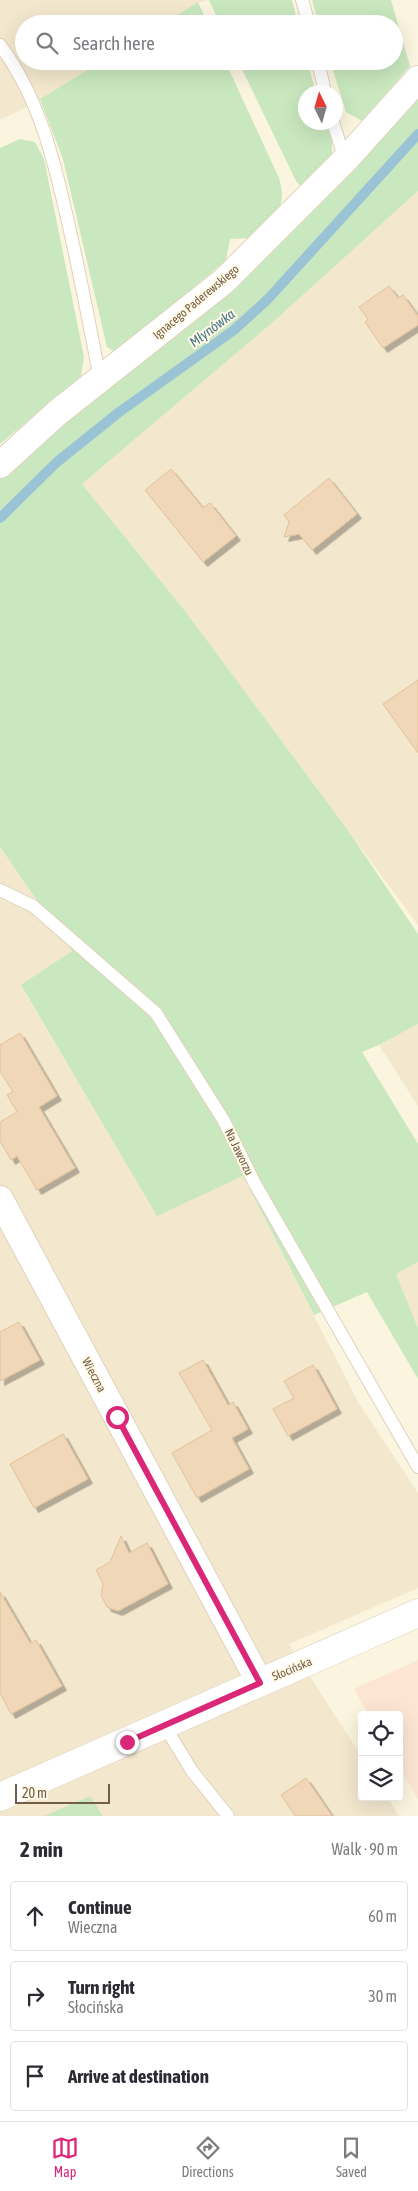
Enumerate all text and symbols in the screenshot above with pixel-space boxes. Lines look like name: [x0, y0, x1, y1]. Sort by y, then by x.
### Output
search box: [15, 15, 403, 70]
icon: search: [33, 29, 61, 57]
text: Search here: [73, 32, 155, 54]
north arrow: [298, 85, 343, 130]
street label: Ignacego Paderewskiego: [150, 262, 242, 342]
water label: Młynówka: [186, 305, 238, 350]
street label: Na Jaworzu: [222, 1126, 256, 1178]
street label: Wieczna: [79, 1355, 109, 1395]
route start: [106, 1406, 129, 1429]
street label: Słocińska: [270, 1654, 314, 1684]
map controls: [358, 1711, 403, 1801]
button: locate: [358, 1711, 403, 1756]
route end: [116, 1731, 139, 1754]
button: layers: [358, 1756, 403, 1801]
scale bar: [15, 1781, 110, 1804]
text: 20 m: [22, 1785, 47, 1801]
text: 2 min: [20, 1837, 63, 1861]
text: Walk · 90 m: [332, 1840, 398, 1858]
text: Continue: [68, 1896, 132, 1918]
icon: ahead: [21, 1902, 49, 1930]
text: 60 m: [368, 1907, 397, 1925]
text: Wieczna: [68, 1918, 117, 1936]
text: Turn right: [68, 1976, 135, 1998]
icon: right: [21, 1982, 49, 2010]
text: 30 m: [368, 1987, 397, 2005]
text: Słocińska: [68, 1998, 124, 2016]
icon: arrive: [21, 2062, 49, 2090]
text: Arrive at destination: [68, 2065, 209, 2087]
tab: Map: [51, 2134, 79, 2180]
tab: Directions: [181, 2134, 234, 2180]
tab: Saved: [336, 2134, 367, 2180]

